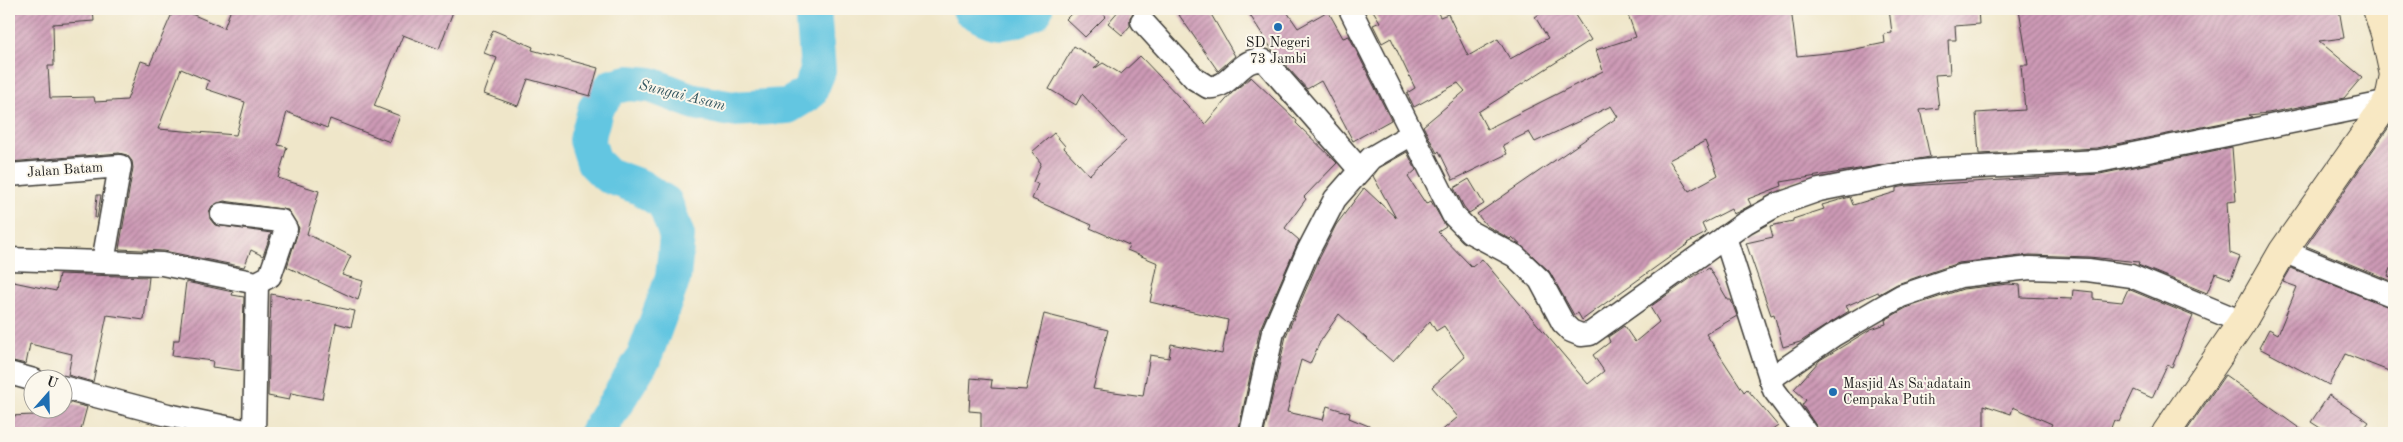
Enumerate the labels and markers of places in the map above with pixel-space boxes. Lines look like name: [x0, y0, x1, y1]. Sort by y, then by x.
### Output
marker: SD Negeri 73 Jambi: [1272, 21, 1284, 33]
place label: SD Negeri 73 Jambi: [1246, 36, 1310, 66]
place label: Masjid As Sa'adatain Cempaka Putih: [1843, 377, 1972, 407]
marker: Masjid As Sa'adatain Cempaka Putih: [1827, 386, 1839, 398]

